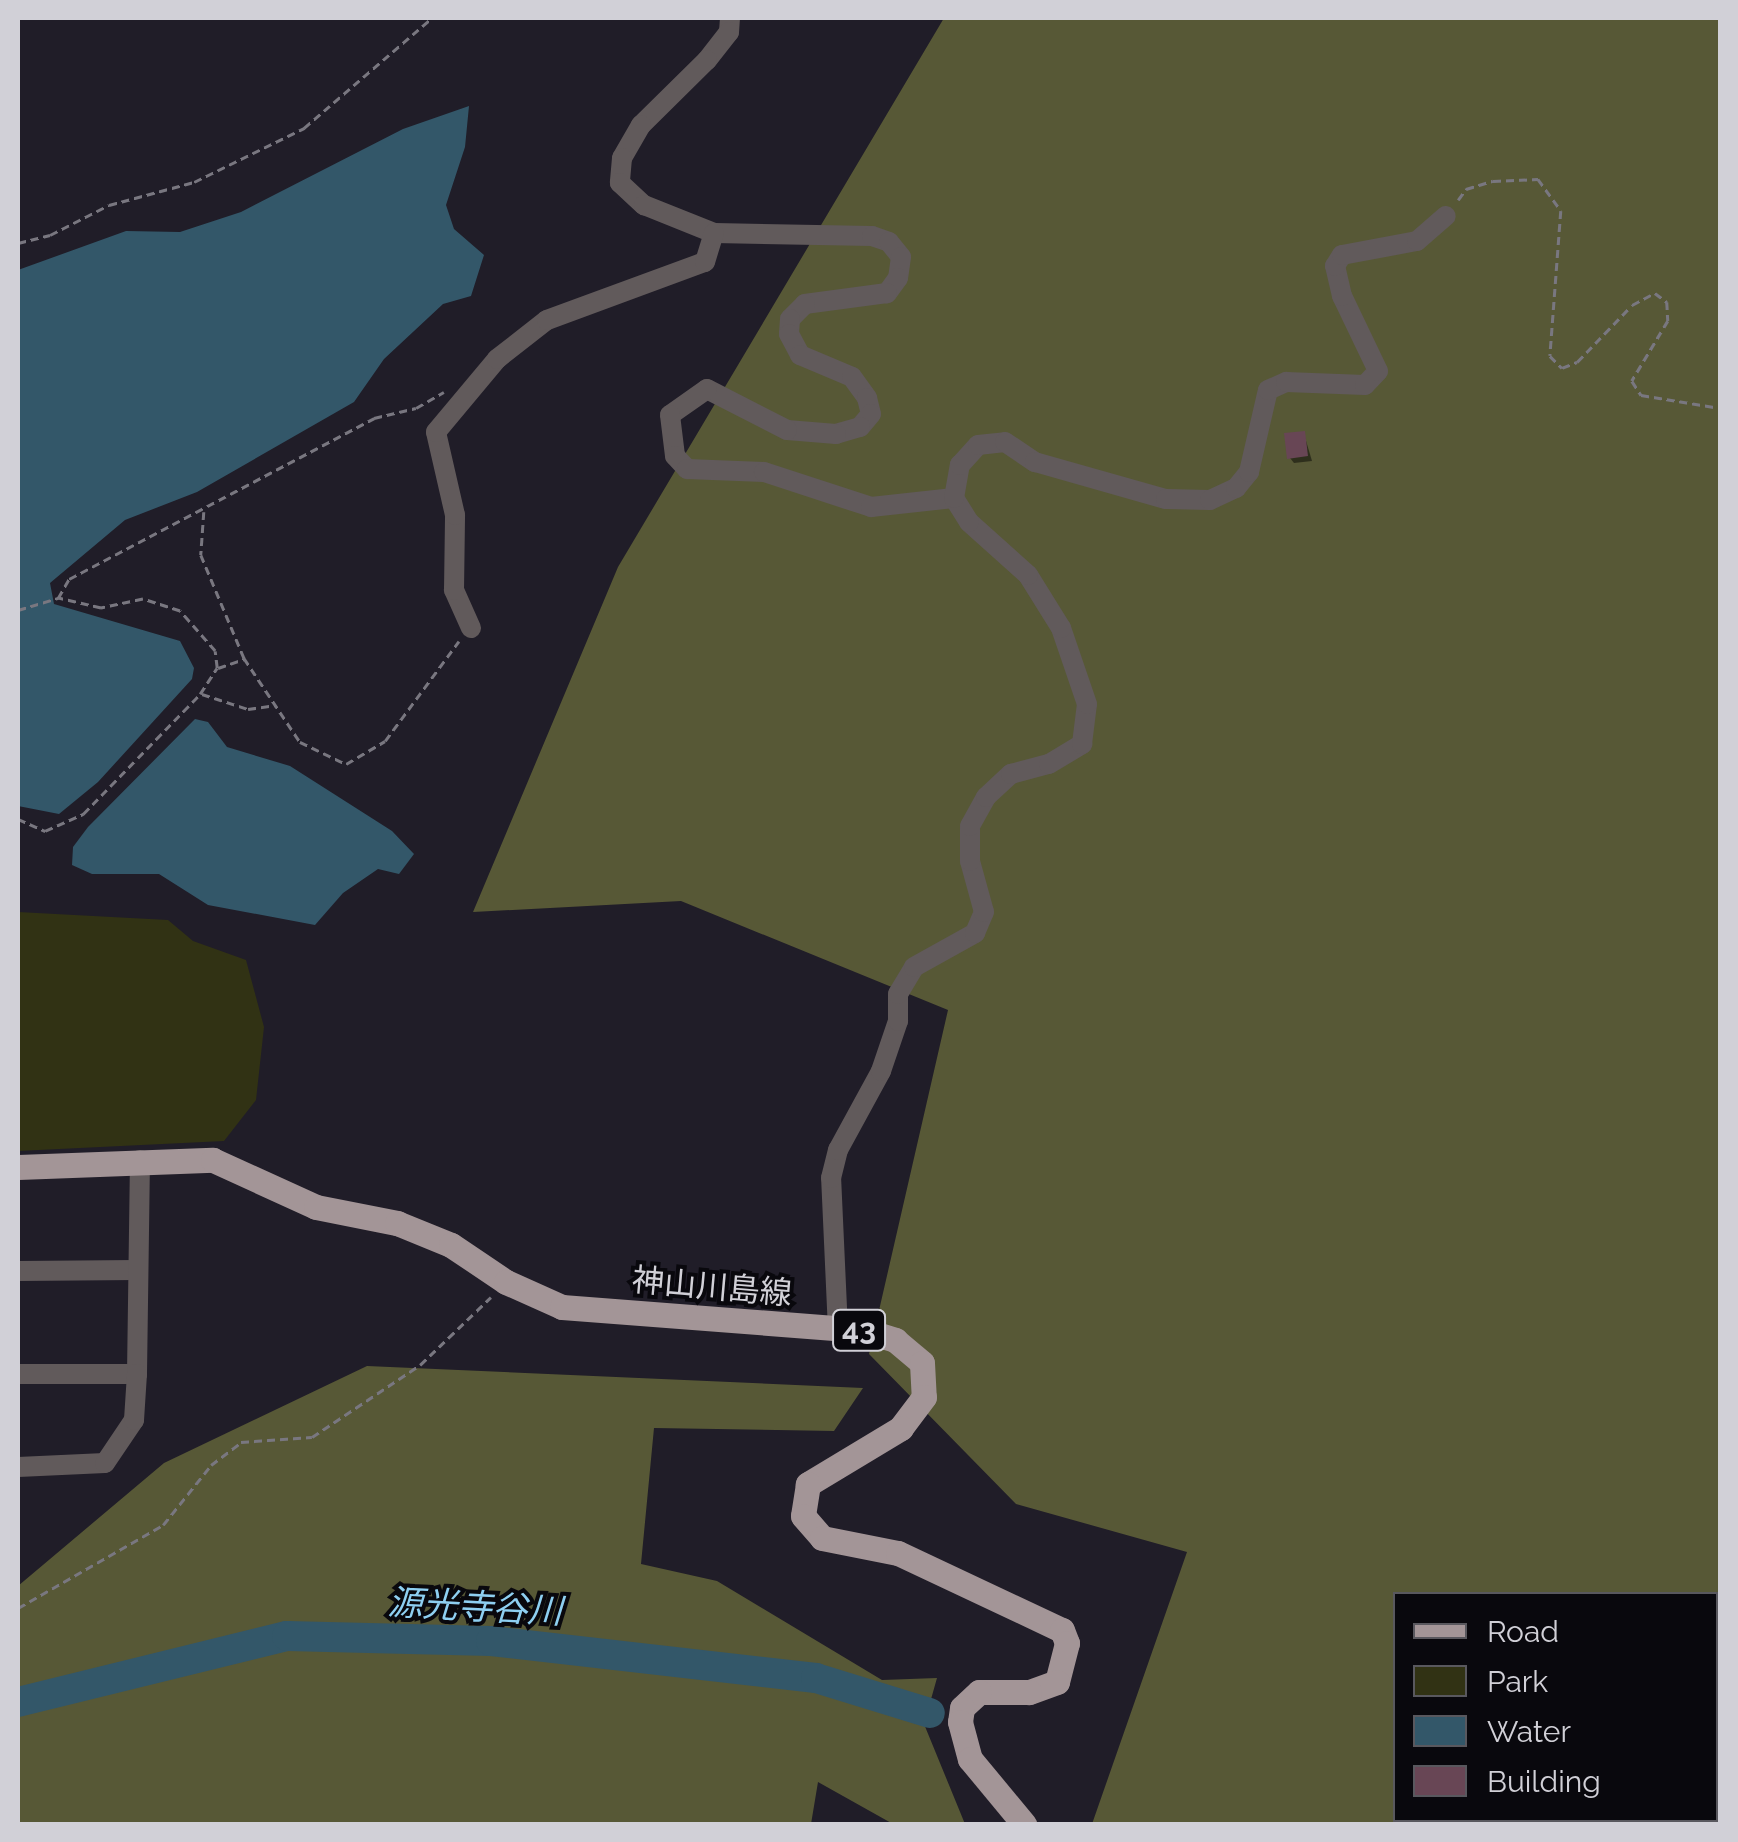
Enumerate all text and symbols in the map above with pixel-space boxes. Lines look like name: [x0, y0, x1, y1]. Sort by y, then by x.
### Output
street label: 神山川島線: [631, 1261, 793, 1313]
road number: 43: [832, 1305, 886, 1355]
water label: 源光寺谷川: [387, 1581, 563, 1633]
legend: [1393, 1592, 1718, 1822]
text: Road: [1487, 1614, 1559, 1649]
text: Park: [1487, 1664, 1548, 1699]
text: Water: [1487, 1714, 1571, 1749]
text: Building: [1487, 1764, 1601, 1799]

